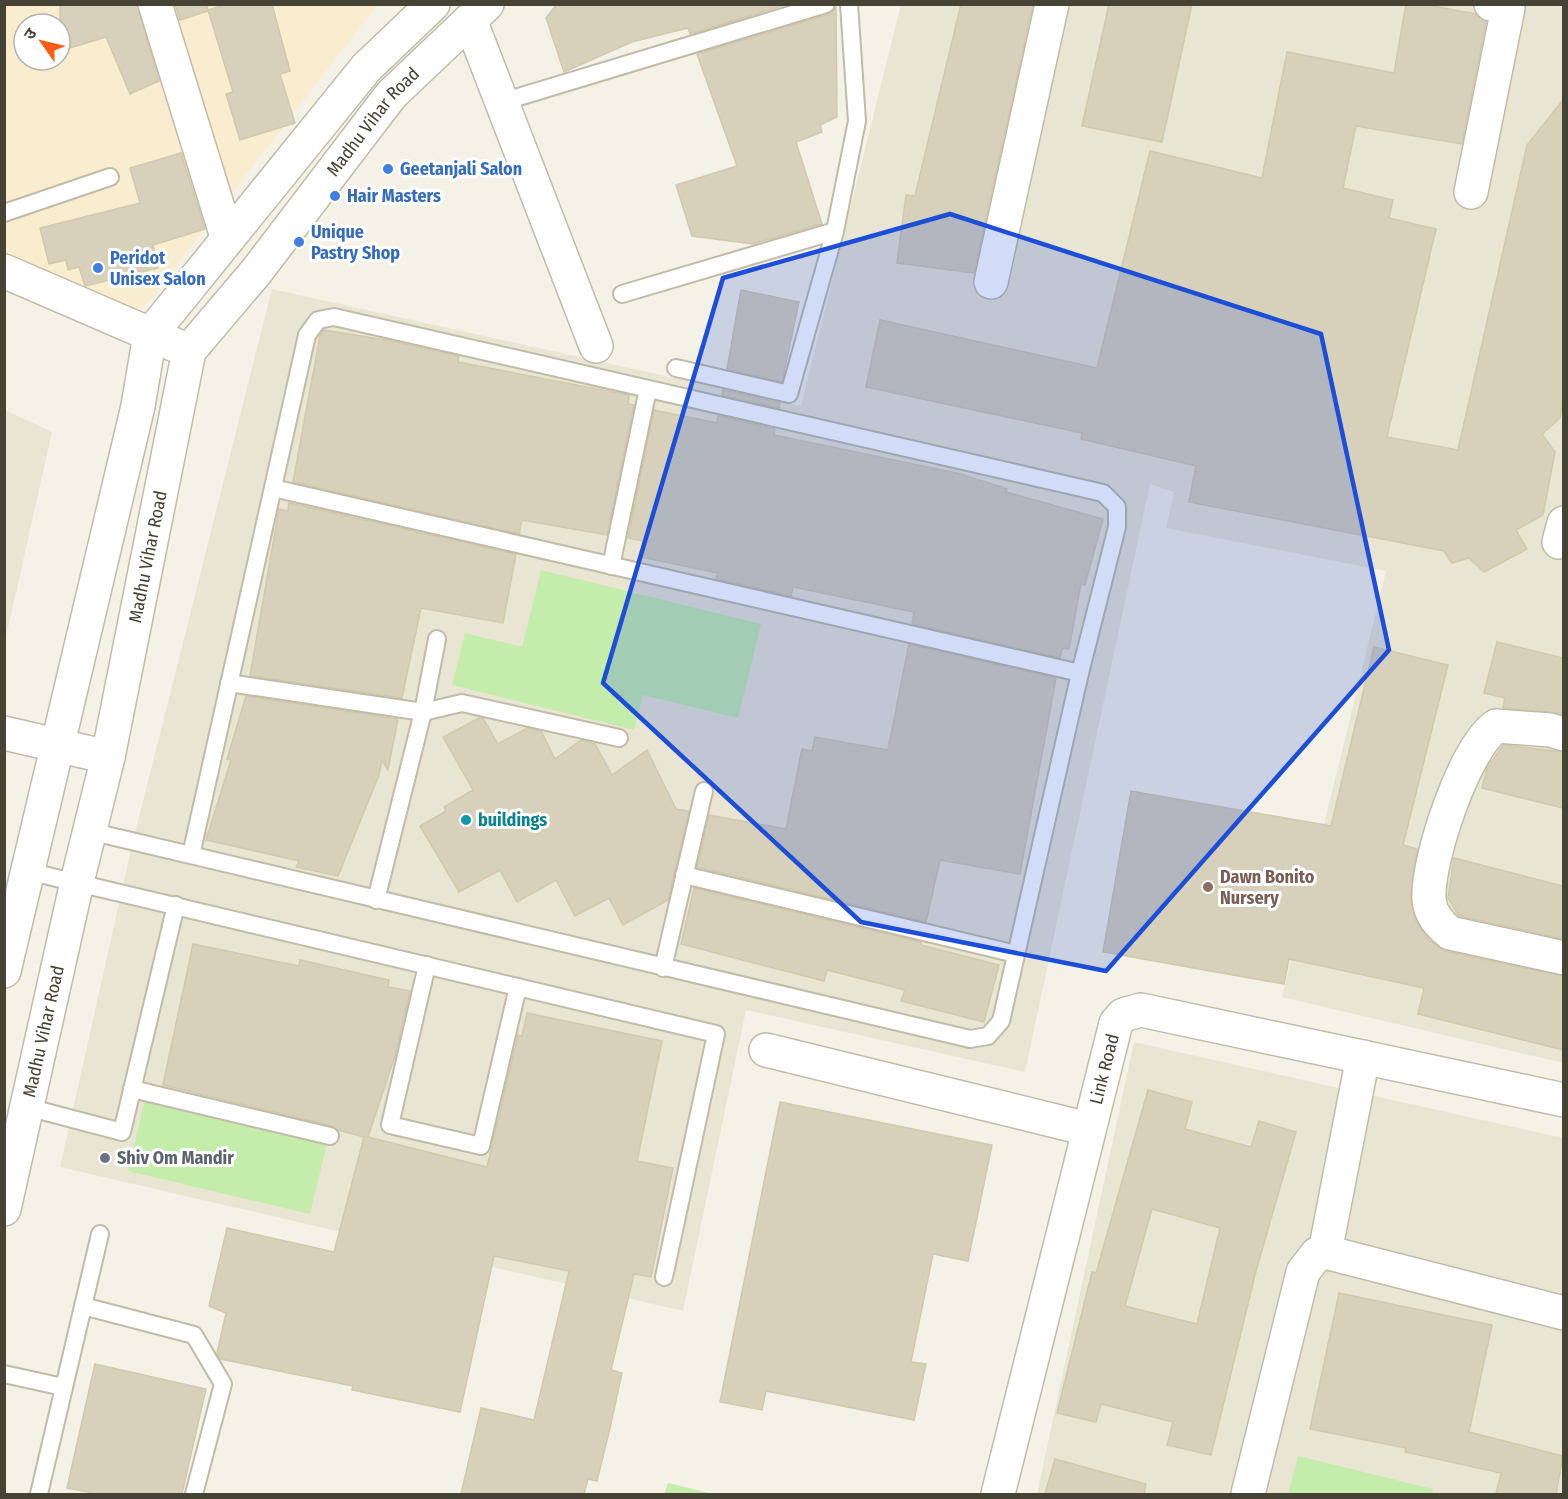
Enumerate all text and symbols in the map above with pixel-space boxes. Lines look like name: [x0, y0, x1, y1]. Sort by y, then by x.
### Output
north arrow: [12, 12, 72, 72]
text: उ: [19, 24, 41, 43]
street label: Madhu Vihar Road: [322, 63, 424, 181]
place label: Geetanjali Salon: [400, 158, 522, 180]
marker: Geetanjali Salon: [381, 162, 395, 176]
place label: Hair Masters: [347, 185, 441, 207]
marker: Hair Masters: [328, 189, 342, 203]
place label: Unique Pastry Shop: [311, 221, 400, 264]
marker: Unique Pastry Shop: [292, 235, 306, 249]
place label: Peridot Unisex Salon: [110, 247, 206, 290]
marker: Peridot Unisex Salon: [91, 261, 105, 275]
street label: Madhu Vihar Road: [124, 489, 172, 625]
place label: buildings: [478, 809, 547, 831]
marker: buildings: [459, 813, 473, 827]
place label: Dawn Bonito Nursery: [1220, 866, 1315, 909]
marker: Dawn Bonito Nursery: [1201, 880, 1215, 894]
street label: Madhu Vihar Road: [18, 963, 69, 1099]
street label: Link Road: [1085, 1032, 1124, 1107]
place label: Shiv Om Mandir: [117, 1147, 234, 1169]
marker: Shiv Om Mandir: [98, 1151, 112, 1165]

